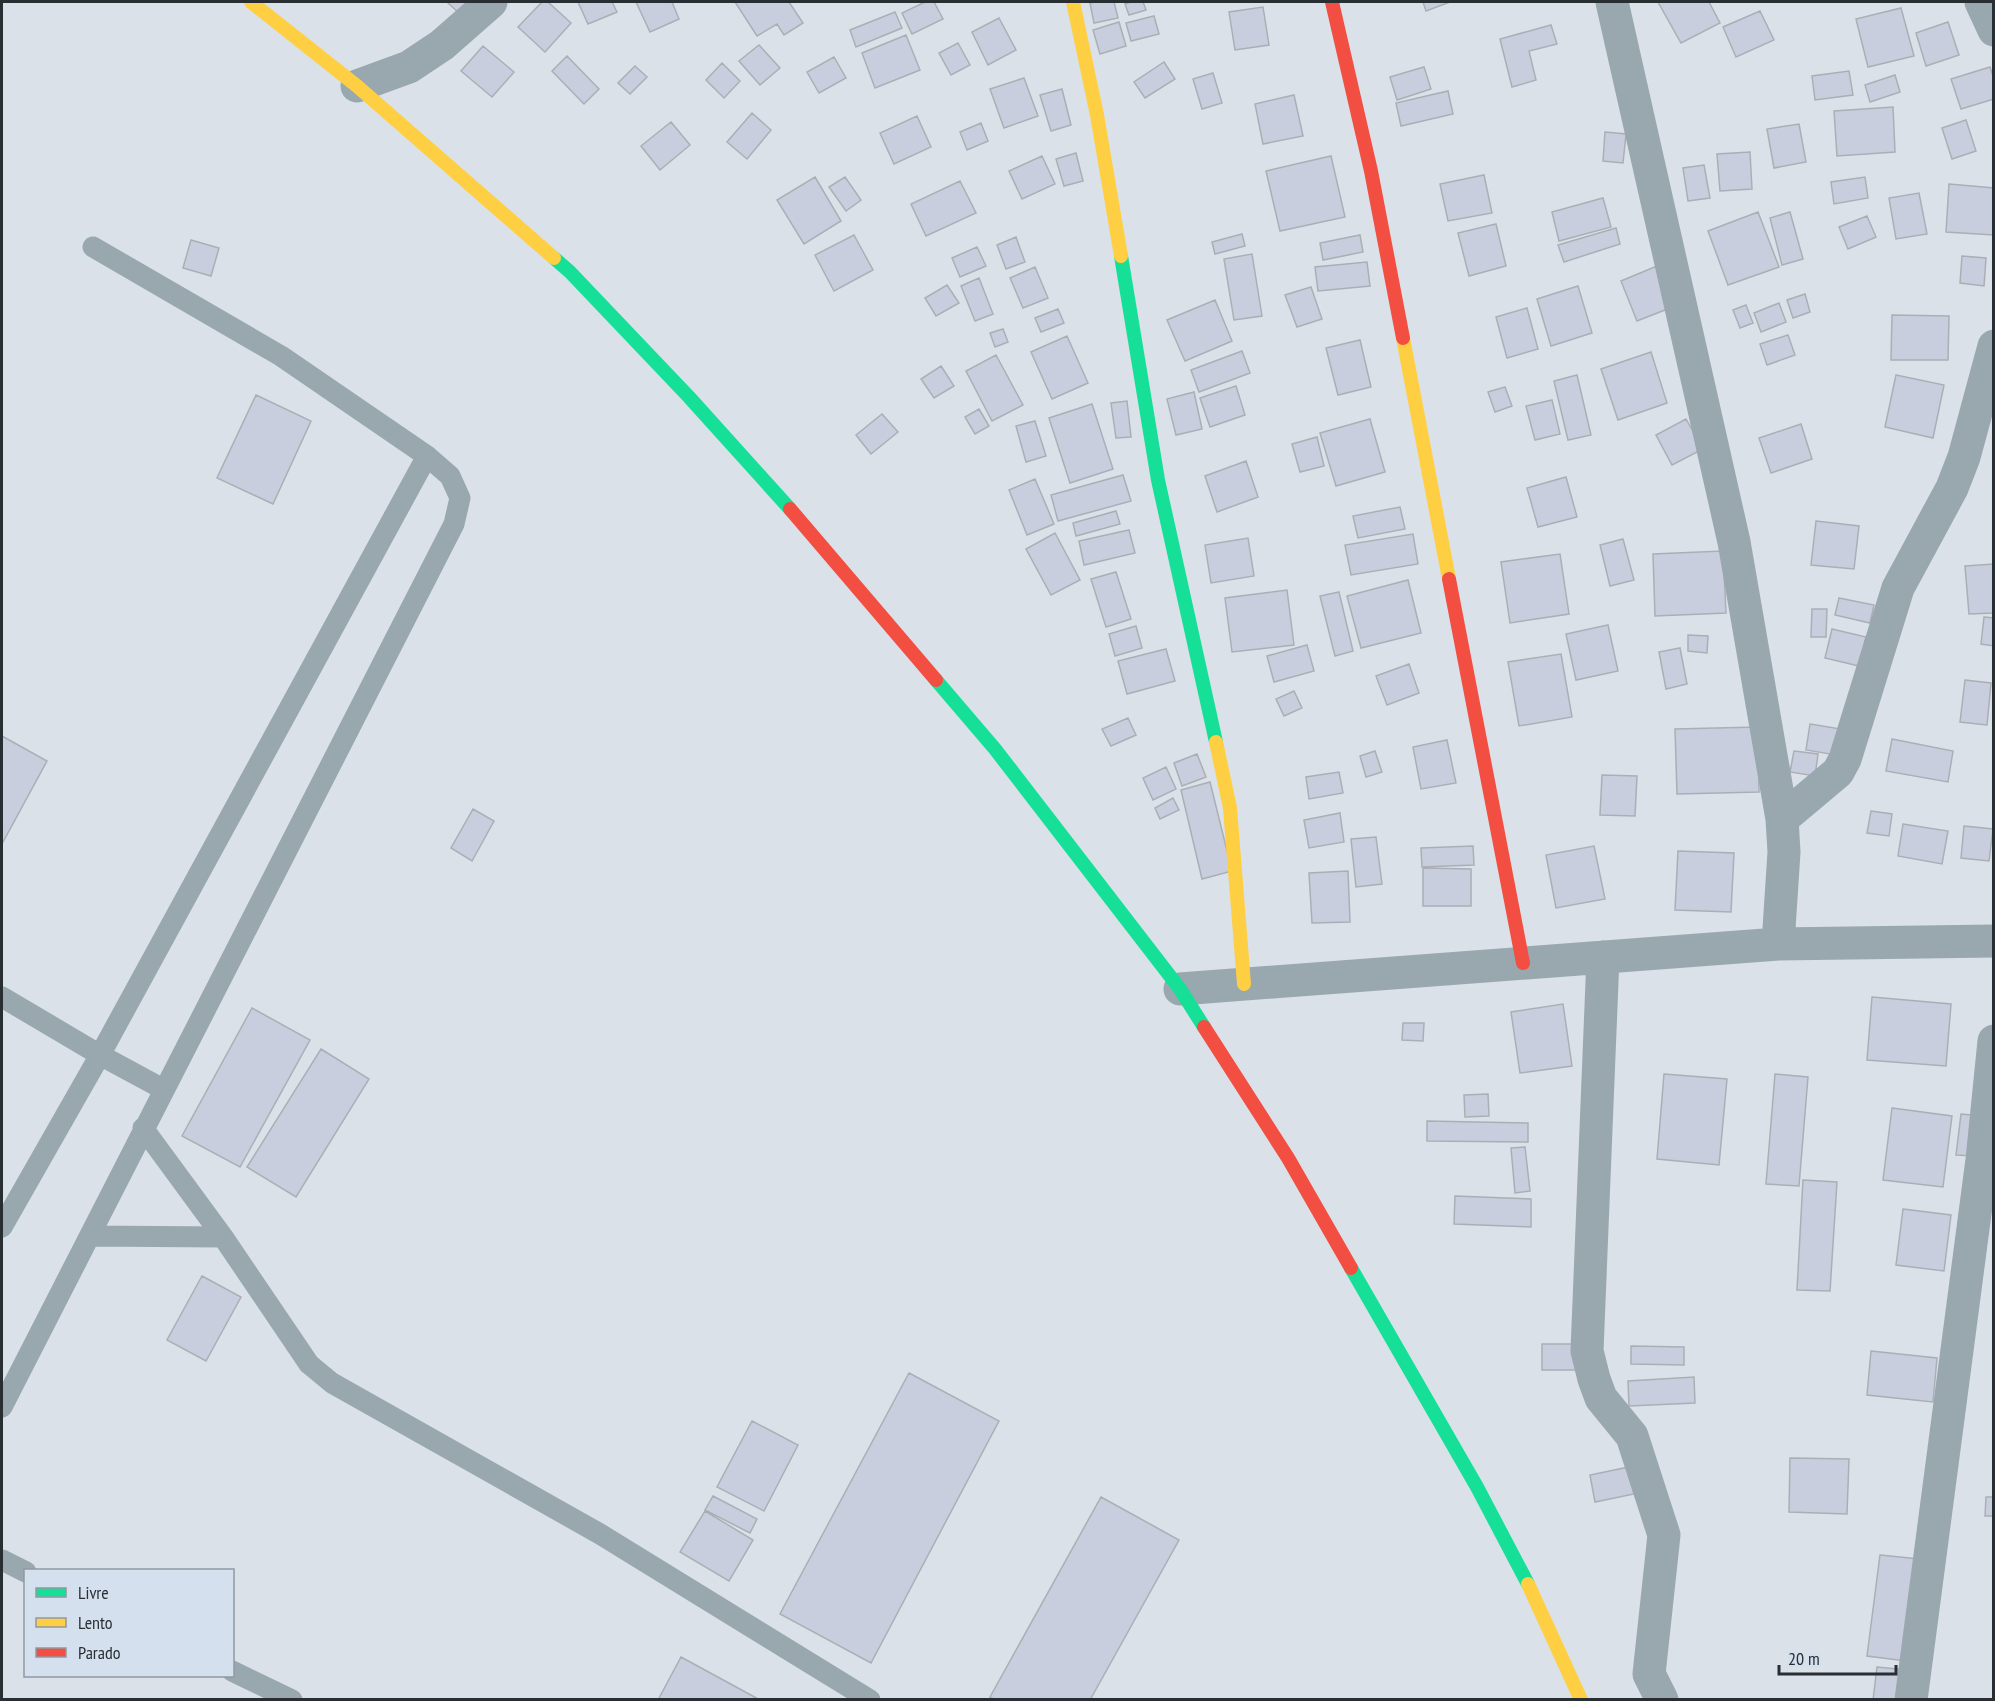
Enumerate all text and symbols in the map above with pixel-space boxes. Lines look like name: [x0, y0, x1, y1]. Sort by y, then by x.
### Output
legend: [24, 1569, 234, 1677]
text: Livre: [78, 1581, 109, 1604]
text: Lento: [78, 1611, 113, 1634]
scale bar: [1779, 1638, 1896, 1676]
text: Parado: [78, 1641, 121, 1664]
text: 20 m: [1788, 1647, 1820, 1670]

